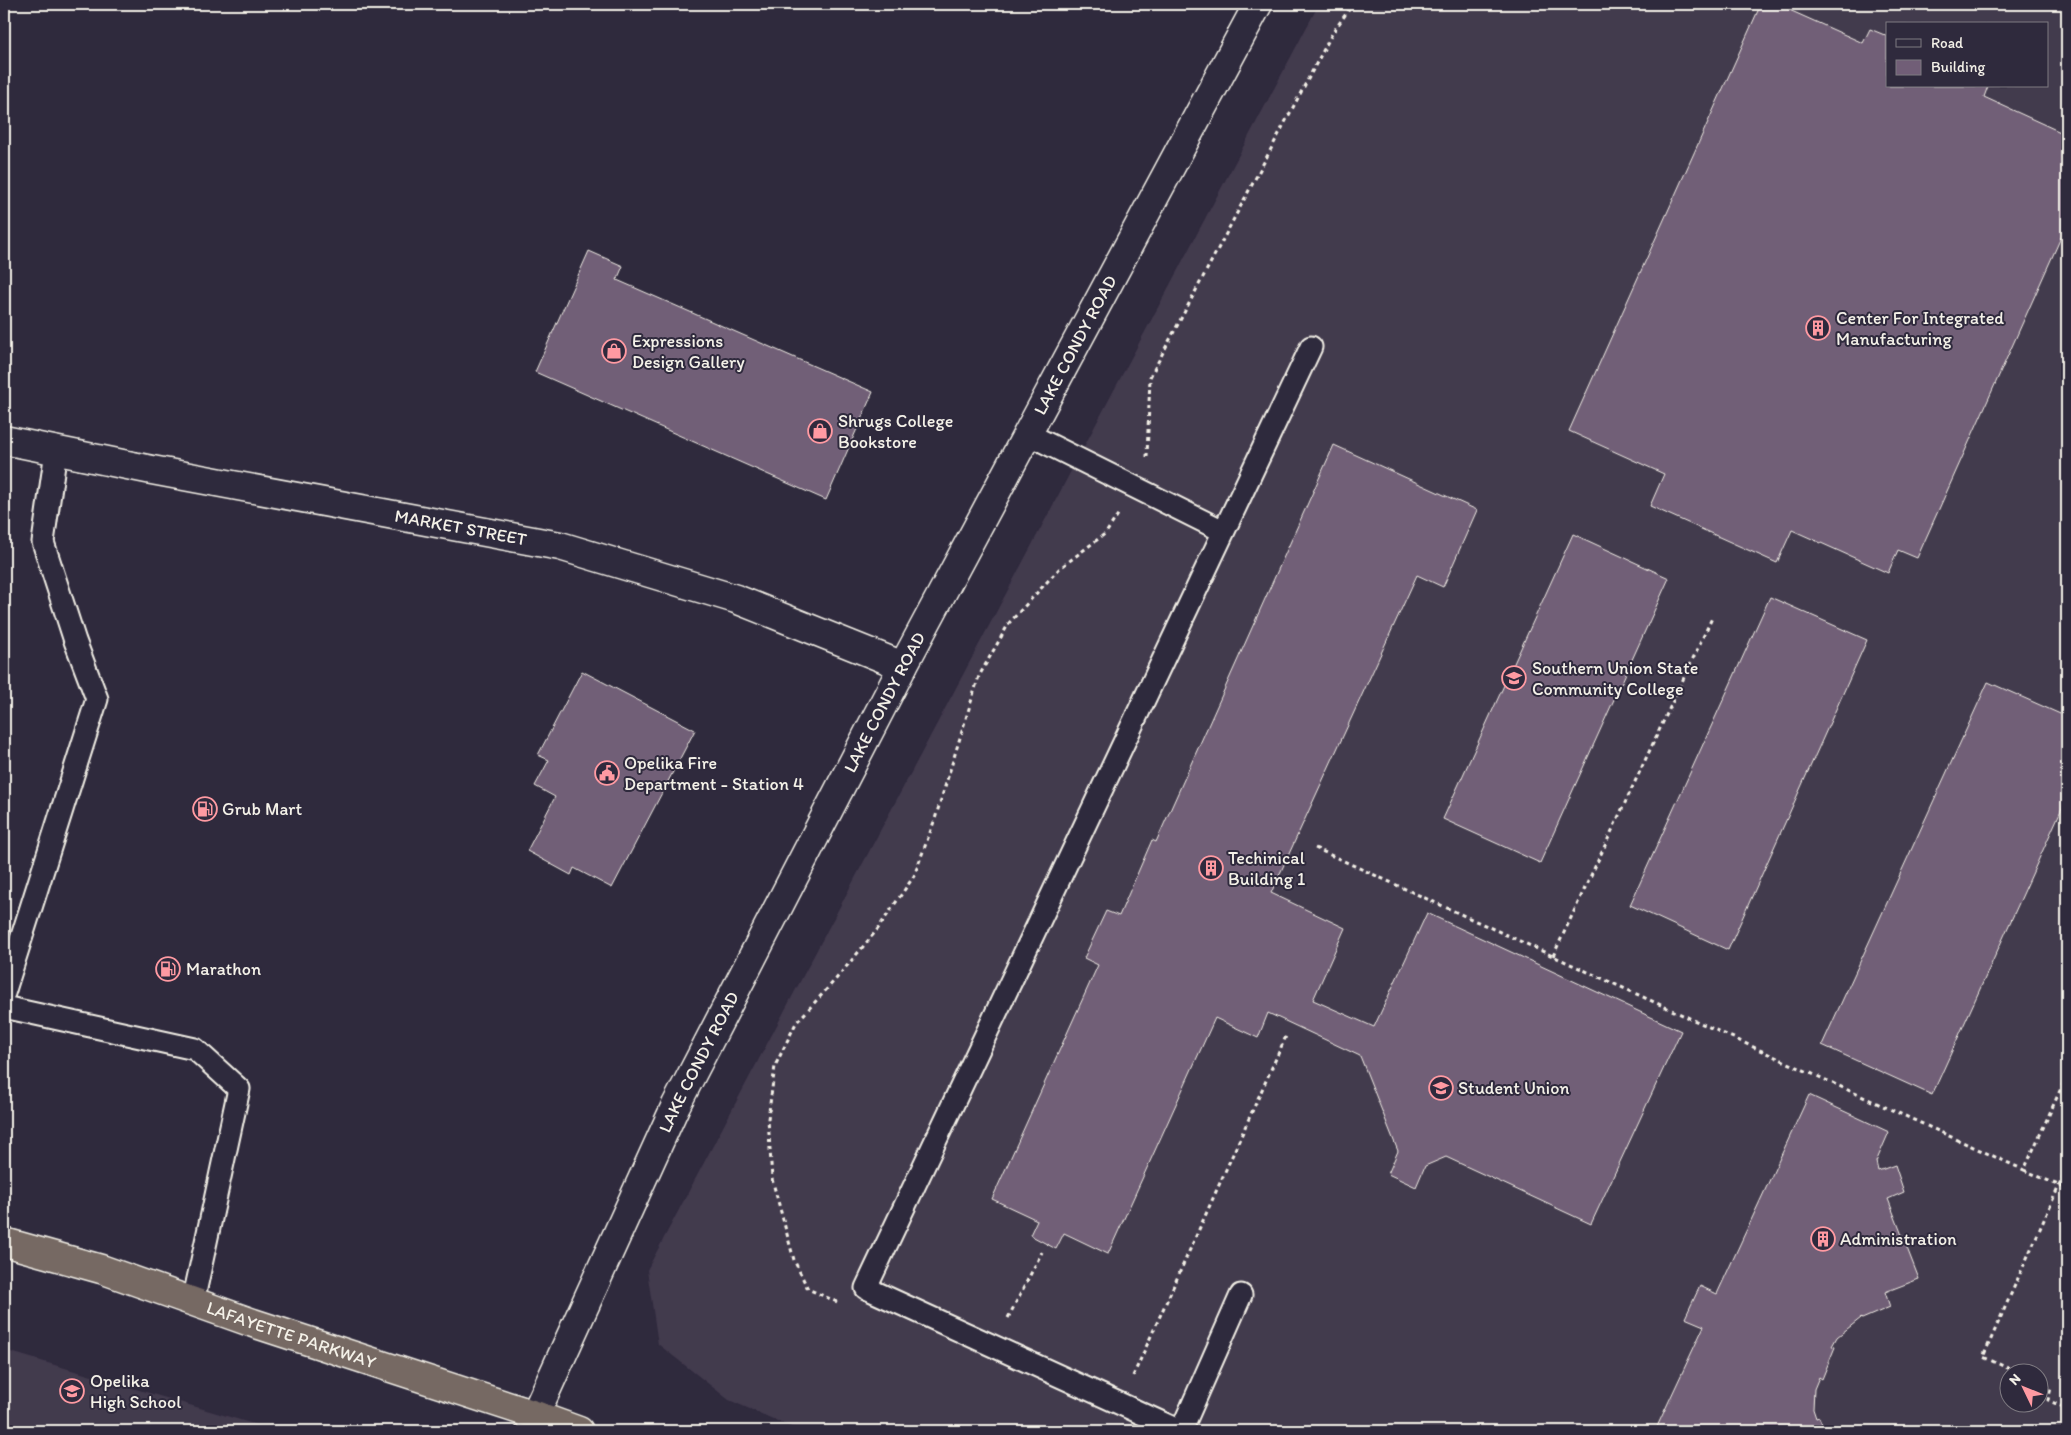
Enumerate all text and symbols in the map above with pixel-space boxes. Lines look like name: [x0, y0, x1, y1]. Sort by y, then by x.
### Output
legend: [1886, 22, 2048, 88]
text: Road: [1931, 34, 1964, 52]
text: Building: [1931, 58, 1985, 76]
street label: LAKE CONDY ROAD: [1029, 271, 1122, 419]
place label: Center For Integrated Manufacturing: [1836, 307, 2004, 350]
building icon: Center For Integrated Manufacturing: [1805, 315, 1831, 341]
place label: Expressions Design Gallery: [632, 330, 745, 373]
shop icon: Expressions Design Gallery: [601, 338, 627, 364]
place label: Shrugs College Bookstore: [838, 410, 953, 453]
shop icon: Shrugs College Bookstore: [807, 418, 833, 444]
street label: MARKET STREET: [393, 504, 528, 551]
street label: LAKE CONDY ROAD: [839, 628, 930, 776]
place label: Southern Union State Community College: [1532, 657, 1698, 700]
school or university icon: Southern Union State Community College: [1501, 665, 1527, 691]
place label: Opelika Fire Department - Station 4: [624, 752, 804, 795]
public building icon: Opelika Fire Department - Station 4: [594, 760, 620, 786]
fuel station icon: Grub Mart: [192, 796, 218, 822]
place label: Grub Mart: [222, 798, 302, 820]
place label: Techinical Building 1: [1228, 847, 1305, 890]
building icon: Techinical Building 1: [1198, 855, 1224, 881]
fuel station icon: Marathon: [155, 956, 181, 982]
place label: Marathon: [186, 958, 261, 980]
street label: LAKE CONDY ROAD: [654, 988, 744, 1136]
school or university icon: Student Union: [1428, 1075, 1454, 1101]
place label: Student Union: [1458, 1077, 1570, 1099]
building icon: Administration: [1810, 1226, 1836, 1252]
place label: Administration: [1840, 1228, 1957, 1250]
street label: LAFAYETTE PARKWAY: [203, 1296, 379, 1374]
north arrow: [1998, 1362, 2048, 1412]
place label: Opelika High School: [90, 1370, 181, 1413]
text: N: [2005, 1370, 2024, 1389]
school or university icon: Opelika High School: [59, 1378, 85, 1404]

